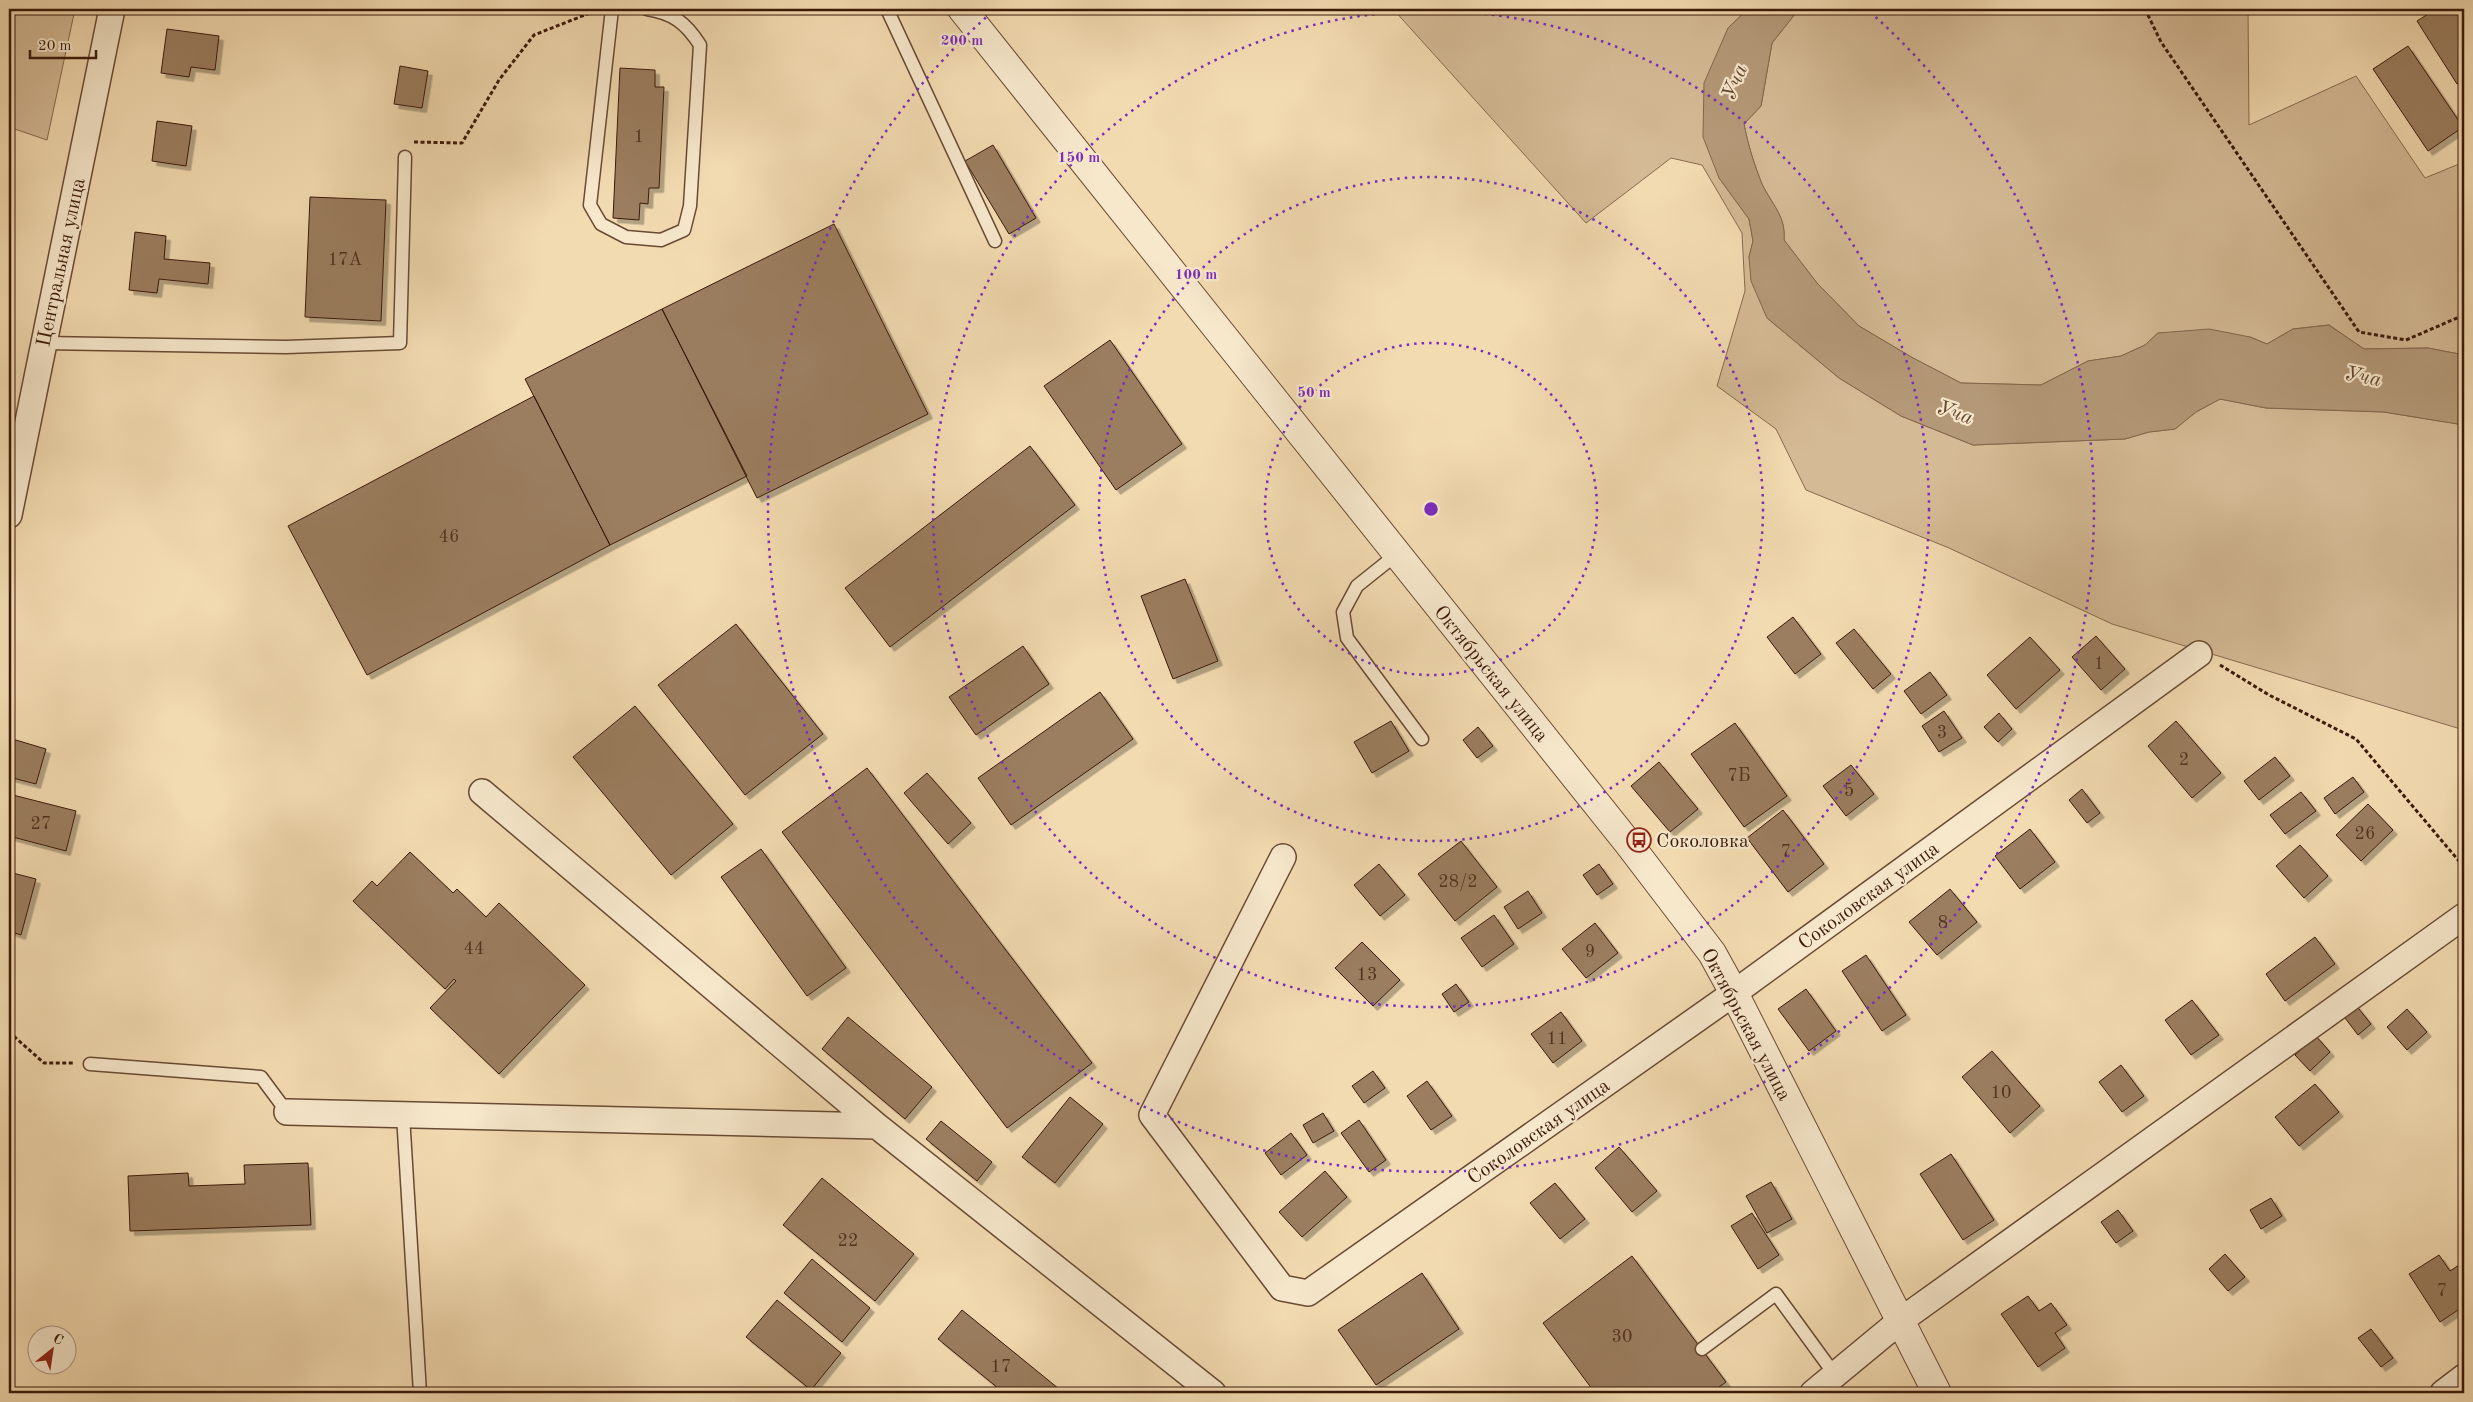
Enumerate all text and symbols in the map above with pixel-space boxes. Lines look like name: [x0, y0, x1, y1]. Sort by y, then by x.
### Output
scale bar: [30, 28, 96, 60]
text: 200 m: [941, 34, 983, 49]
text: 20 m: [38, 39, 72, 54]
water label: Уча: [1718, 61, 1752, 104]
house number: 1: [634, 128, 644, 146]
text: 150 m: [1058, 151, 1100, 166]
street label: Центральная улица: [34, 176, 90, 349]
house number: 17А: [328, 251, 363, 269]
text: 100 m: [1175, 268, 1217, 283]
water label: Уча: [2342, 364, 2383, 391]
text: 50 m: [1297, 386, 1331, 401]
water label: Уча: [1933, 397, 1976, 429]
centre of rings: [1422, 500, 1440, 518]
house number: 46: [439, 528, 459, 546]
street label: Октябрьская улица: [1429, 602, 1552, 746]
house number: 1: [2094, 655, 2104, 673]
house number: 3: [1937, 724, 1947, 742]
house number: 2: [2179, 751, 2189, 769]
house number: 7Б: [1727, 767, 1751, 785]
house number: 5: [1844, 782, 1854, 800]
house number: 27: [31, 815, 51, 833]
house number: 26: [2355, 825, 2375, 843]
bus stop icon: Соколовка: [1626, 827, 1652, 853]
place label: Соколовка: [1656, 832, 1749, 852]
street label: Соколовская улица: [1795, 839, 1943, 954]
house number: 7: [1781, 843, 1791, 861]
house number: 28/2: [1438, 873, 1478, 891]
house number: 8: [1938, 914, 1948, 932]
house number: 44: [464, 940, 484, 958]
house number: 9: [1585, 943, 1595, 961]
street label: Октябрьская улица: [1697, 946, 1794, 1104]
house number: 13: [1357, 966, 1377, 984]
house number: 11: [1547, 1030, 1567, 1048]
street label: Соколовская улица: [1464, 1076, 1614, 1189]
house number: 10: [1991, 1084, 2011, 1102]
house number: 22: [838, 1232, 858, 1250]
house number: 7: [2437, 1282, 2447, 1300]
north arrow: [28, 1324, 78, 1374]
house number: 30: [1612, 1328, 1632, 1346]
text: С: [50, 1331, 66, 1348]
house number: 17: [991, 1358, 1011, 1376]

